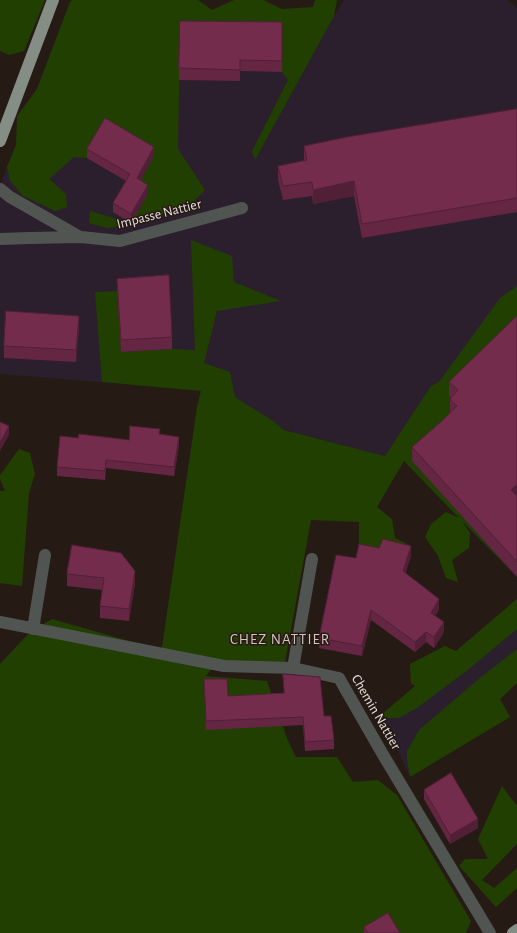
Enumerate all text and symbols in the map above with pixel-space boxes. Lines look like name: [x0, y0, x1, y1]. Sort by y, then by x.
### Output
street label: Impasse Nattier: [115, 195, 203, 233]
district label: CHEZ NATTIER: [230, 630, 330, 648]
street label: Chemin Nattier: [348, 671, 404, 753]

